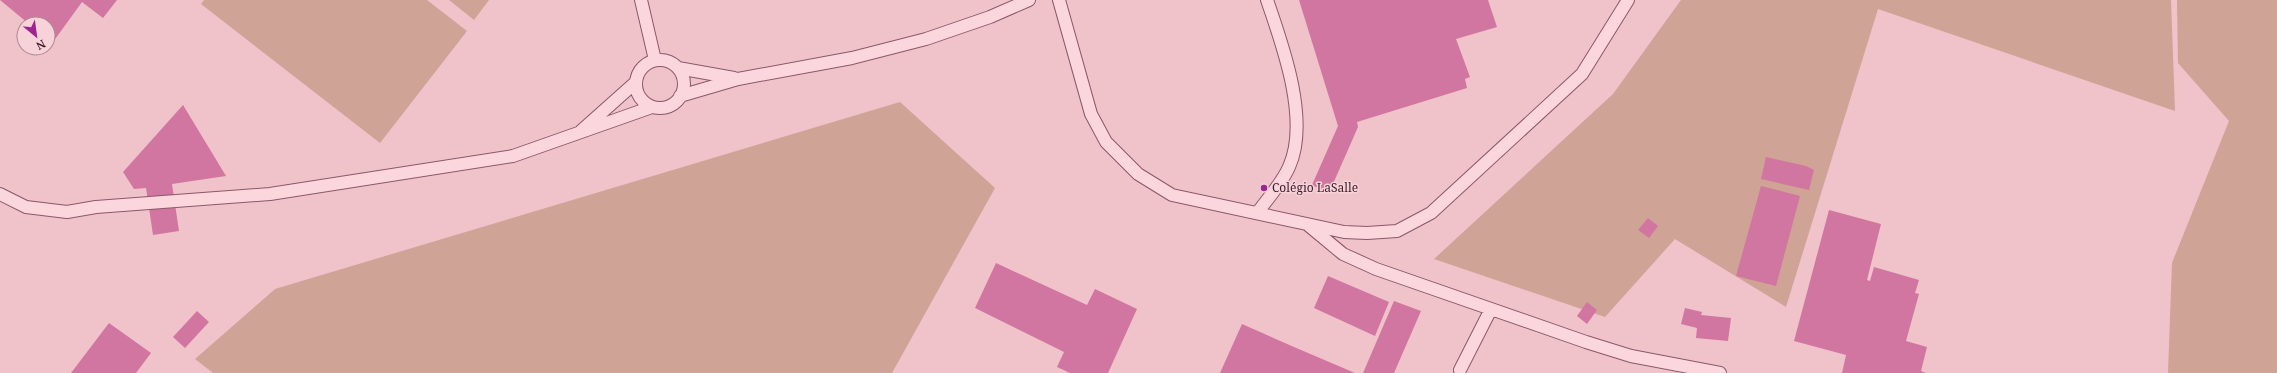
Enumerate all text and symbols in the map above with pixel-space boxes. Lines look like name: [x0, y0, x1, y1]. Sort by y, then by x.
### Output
north arrow: [16, 16, 56, 56]
text: N: [33, 37, 49, 54]
place label: Colégio LaSalle: [1272, 179, 1358, 196]
marker: Colégio LaSalle: [1259, 183, 1269, 193]

